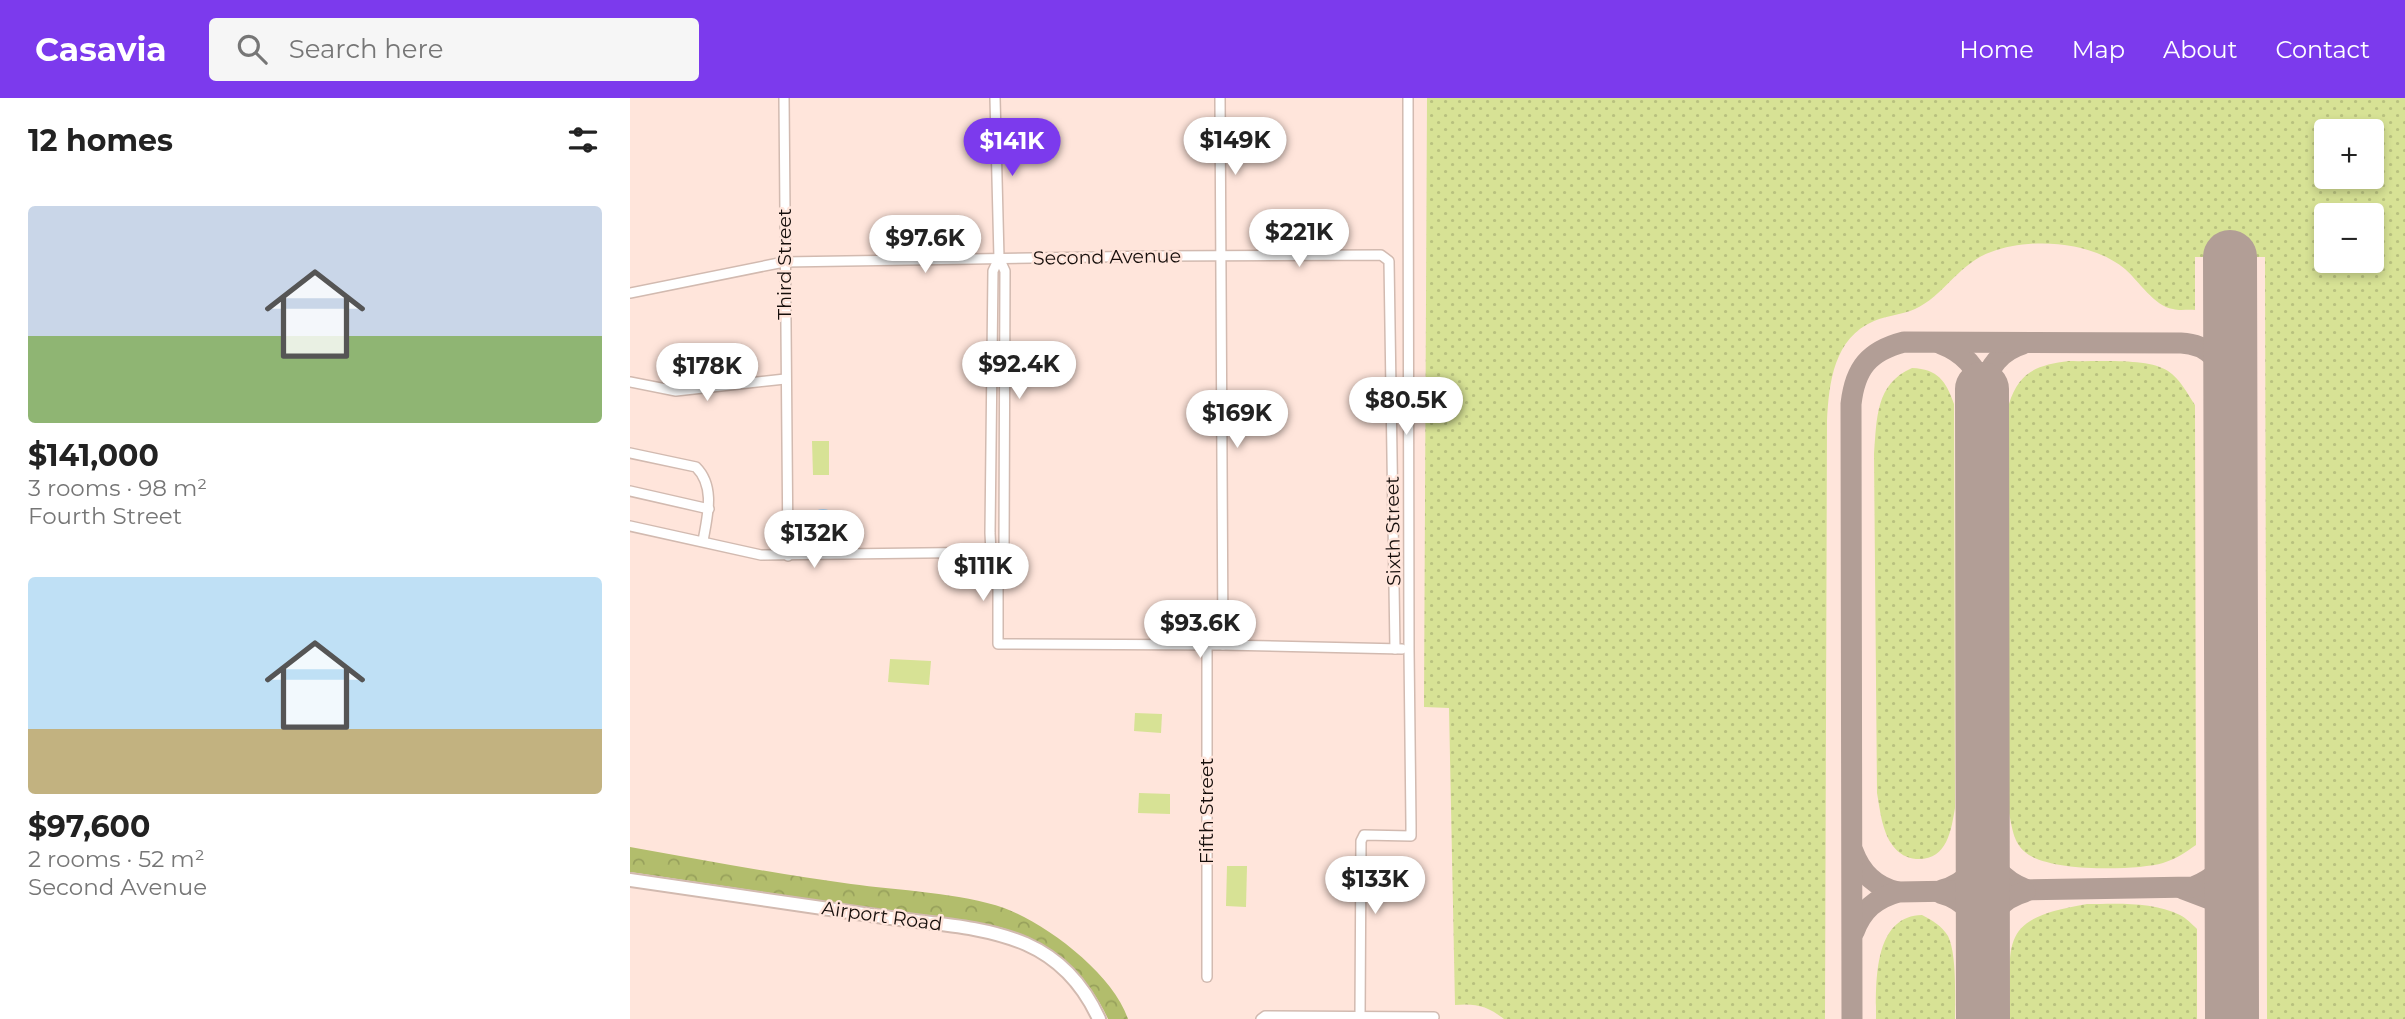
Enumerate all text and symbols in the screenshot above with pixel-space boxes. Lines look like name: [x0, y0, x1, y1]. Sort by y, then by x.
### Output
search box: [209, 18, 699, 81]
text: Casavia: [35, 29, 167, 69]
icon: search: [233, 30, 271, 68]
text: Search here: [289, 33, 443, 65]
text: Home: [1959, 35, 2034, 64]
text: Map: [2072, 35, 2125, 64]
text: About: [2163, 35, 2237, 64]
text: Contact: [2275, 35, 2370, 64]
pin: $141K: [963, 118, 1061, 178]
pin: $149K: [1186, 118, 1284, 177]
map controls: [2314, 119, 2384, 273]
button: +: [2314, 119, 2384, 189]
icon: filters: [564, 121, 602, 159]
text: 12 homes: [28, 122, 173, 159]
text: $149K: [1200, 126, 1270, 154]
text: $141K: [980, 127, 1044, 155]
button: −: [2314, 203, 2384, 273]
street label: Third Street: [773, 208, 796, 320]
pin: $221K: [1250, 209, 1348, 269]
pin: $97.6K: [868, 216, 982, 275]
text: $221K: [1265, 218, 1333, 246]
text: $97.6K: [885, 224, 965, 252]
street label: Second Avenue: [1033, 244, 1181, 270]
icon: home: [252, 251, 378, 377]
pin: $92.4K: [962, 342, 1076, 401]
pin: $178K: [658, 344, 756, 403]
text: $92.4K: [978, 350, 1060, 378]
text: $178K: [672, 352, 742, 380]
pin: $80.5K: [1349, 378, 1463, 437]
text: $80.5K: [1365, 386, 1447, 414]
pin: $169K: [1188, 390, 1286, 450]
text: $169K: [1202, 399, 1272, 427]
text: $141,000: [28, 437, 159, 474]
text: 3 rooms · 98 m²: [28, 474, 207, 502]
street label: Sixth Street: [1381, 476, 1405, 586]
text: Fourth Street: [28, 502, 182, 530]
pin: $132K: [765, 510, 863, 570]
text: $132K: [780, 519, 848, 547]
pin: $111K: [934, 544, 1032, 603]
text: $111K: [954, 552, 1012, 580]
pin: $93.6K: [1143, 601, 1257, 660]
text: $93.6K: [1160, 609, 1240, 637]
icon: home: [252, 622, 378, 748]
street label: Fifth Street: [1195, 757, 1218, 864]
text: $97,600: [28, 808, 150, 845]
text: 2 rooms · 52 m²: [28, 845, 205, 873]
pin: $133K: [1326, 856, 1424, 916]
text: $133K: [1341, 865, 1409, 893]
text: Second Avenue: [28, 873, 207, 901]
street label: Airport Road: [820, 896, 944, 936]

